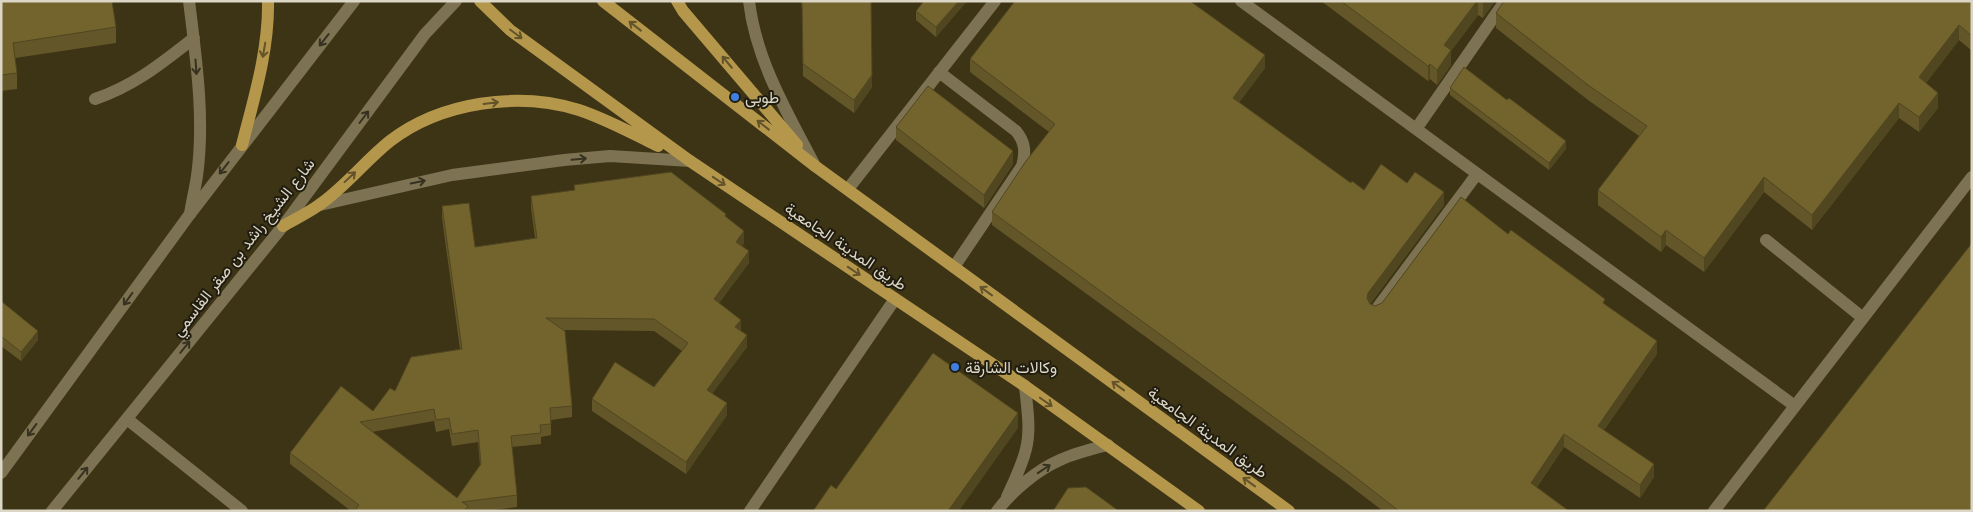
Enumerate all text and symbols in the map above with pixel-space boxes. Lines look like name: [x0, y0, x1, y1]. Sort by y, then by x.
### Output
one-way arrow: [629, 20, 642, 31]
one-way arrow: [509, 29, 522, 40]
one-way arrow: [318, 33, 329, 46]
one-way arrow: [259, 41, 269, 57]
one-way arrow: [721, 56, 732, 69]
one-way arrow: [191, 59, 201, 75]
place label: طوبى: [745, 87, 779, 108]
marker: طوبى: [729, 91, 741, 103]
one-way arrow: [482, 98, 498, 108]
one-way arrow: [359, 110, 369, 124]
one-way arrow: [757, 120, 770, 131]
street label: شارع الشيخ راشد بن صقر القاسمي: [167, 154, 322, 343]
one-way arrow: [571, 154, 587, 163]
one-way arrow: [219, 161, 230, 174]
one-way arrow: [344, 171, 356, 183]
one-way arrow: [712, 175, 726, 186]
one-way arrow: [410, 177, 426, 186]
street label: طريق المدينة الجامعية: [781, 198, 911, 295]
one-way arrow: [846, 267, 860, 277]
one-way arrow: [979, 286, 993, 296]
one-way arrow: [122, 292, 133, 305]
one-way arrow: [180, 340, 191, 353]
place label: وكالات الشارقة: [965, 357, 1057, 378]
marker: وكالات الشارقة: [949, 361, 961, 373]
one-way arrow: [1112, 381, 1125, 392]
street label: طريق المدينة الجامعية: [1144, 382, 1272, 483]
one-way arrow: [1039, 396, 1052, 407]
one-way arrow: [27, 423, 37, 437]
one-way arrow: [1037, 464, 1051, 474]
one-way arrow: [77, 467, 88, 480]
one-way arrow: [1242, 477, 1256, 487]

